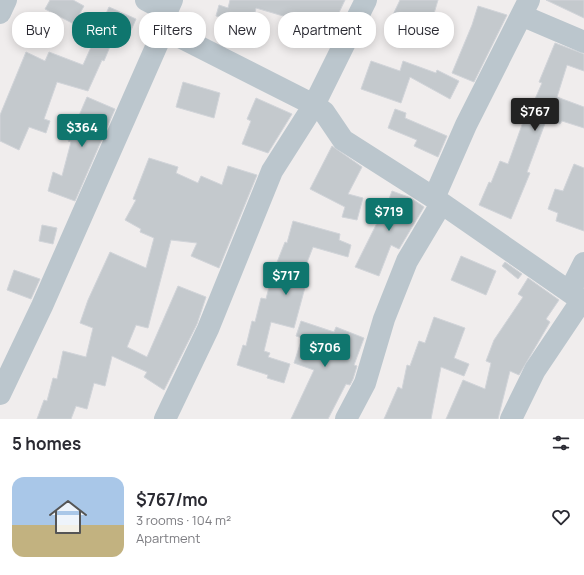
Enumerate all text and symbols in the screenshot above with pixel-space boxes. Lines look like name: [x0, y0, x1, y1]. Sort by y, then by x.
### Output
chip: Buy: [12, 12, 64, 48]
chip: Rent: [72, 12, 131, 48]
chip: Filters: [139, 12, 206, 48]
chip: New: [214, 12, 270, 48]
chip: Apartment: [278, 12, 376, 48]
chip: House: [384, 12, 454, 48]
pin: $767: [511, 98, 559, 132]
text: $767: [520, 102, 550, 120]
pin: $364: [58, 114, 106, 148]
text: $364: [66, 118, 98, 136]
pin: $719: [365, 198, 413, 232]
text: $719: [375, 202, 403, 220]
pin: $717: [262, 262, 310, 296]
text: $717: [272, 266, 300, 284]
pin: $706: [301, 334, 349, 368]
text: $706: [309, 338, 341, 356]
text: 5 homes: [12, 432, 81, 455]
icon: filters: [550, 432, 572, 454]
text: $767/mo: [136, 488, 208, 511]
icon: home: [44, 493, 92, 541]
icon: heart: [550, 506, 572, 528]
text: 3 rooms · 104 m²: [136, 511, 231, 529]
text: Apartment: [136, 529, 200, 547]

